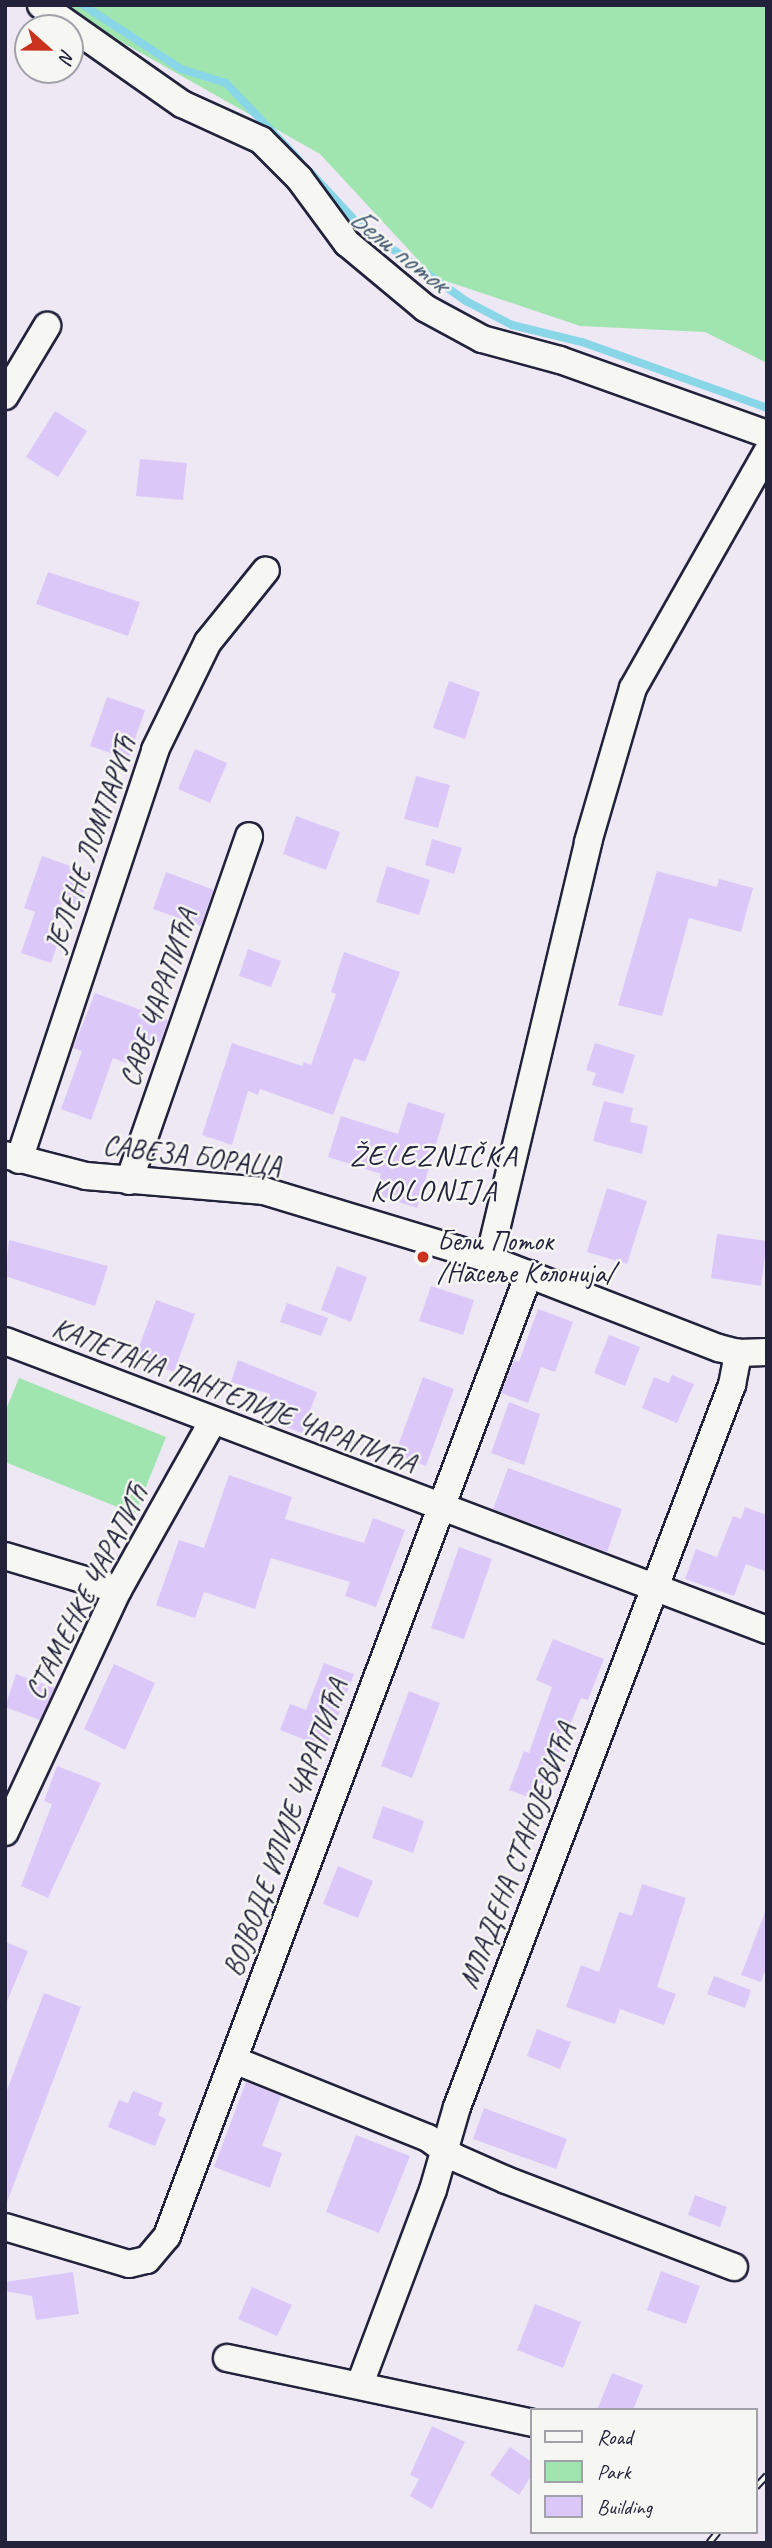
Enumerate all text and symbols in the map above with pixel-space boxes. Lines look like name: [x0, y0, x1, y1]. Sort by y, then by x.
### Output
north arrow: [14, 14, 84, 84]
text: N: [53, 46, 80, 66]
water label: Бели поток: [341, 199, 457, 301]
street label: ЈЕЛЕНЕ ЛОМПАРИЋ: [38, 732, 144, 956]
street label: САВЕ ЧАРАПИЋА: [113, 905, 205, 1091]
street label: САВЕЗА БОРАЦА: [101, 1128, 283, 1184]
district label: ŽELEZNIČKA KOLONIJA: [351, 1137, 517, 1208]
place label: Бели Поток /Насеље Колонија/: [437, 1224, 613, 1290]
marker: Бели Поток /Насеље Колонија/: [415, 1249, 431, 1265]
street label: КАПЕТАНА ПАНТЕЛИЈЕ ЧАРАПИЋА: [48, 1311, 420, 1481]
street label: СТАМЕНКЕ ЧАРАПИЋ: [18, 1479, 156, 1705]
street label: ВОЈВОДЕ ИЛИЈЕ ЧАРАПИЋА: [217, 1675, 355, 1981]
street label: МЛАДЕНА СТАНОЈЕВИЋА: [452, 1719, 584, 1993]
legend: [530, 2408, 758, 2534]
text: Road: [597, 2424, 632, 2450]
text: Park: [597, 2459, 630, 2485]
text: Building: [597, 2494, 652, 2520]

